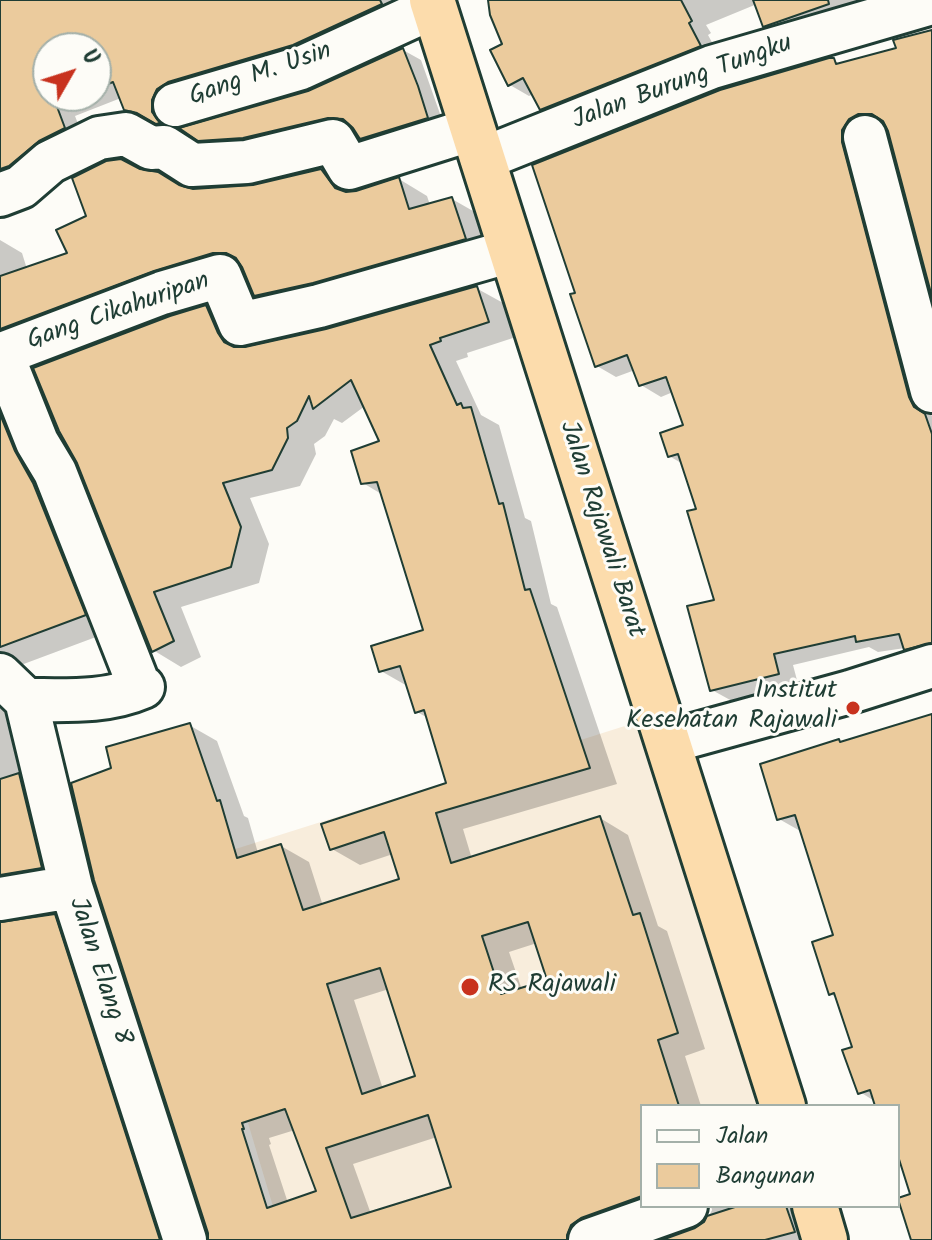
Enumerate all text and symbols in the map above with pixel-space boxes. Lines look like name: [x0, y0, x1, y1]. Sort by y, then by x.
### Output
street label: Jalan Burung Tungku: [569, 30, 797, 138]
north arrow: [32, 32, 112, 112]
street label: Gang M. Usin: [186, 37, 336, 115]
text: U: [72, 42, 107, 74]
street label: Gang Cikahuripan: [24, 267, 214, 359]
street label: Jalan Rajawali Barat: [550, 418, 650, 642]
place label: Institut Kesehatan Rajawali: [626, 677, 837, 738]
marker: Institut Kesehatan Rajawali: [844, 699, 862, 717]
street label: Jalan Elang 8: [59, 894, 137, 1050]
place label: RS Rajawali: [488, 971, 616, 1003]
marker: RS Rajawali: [459, 976, 481, 998]
legend: [640, 1104, 900, 1208]
text: Jalan: [716, 1117, 768, 1156]
text: Bangunan: [716, 1157, 815, 1196]

